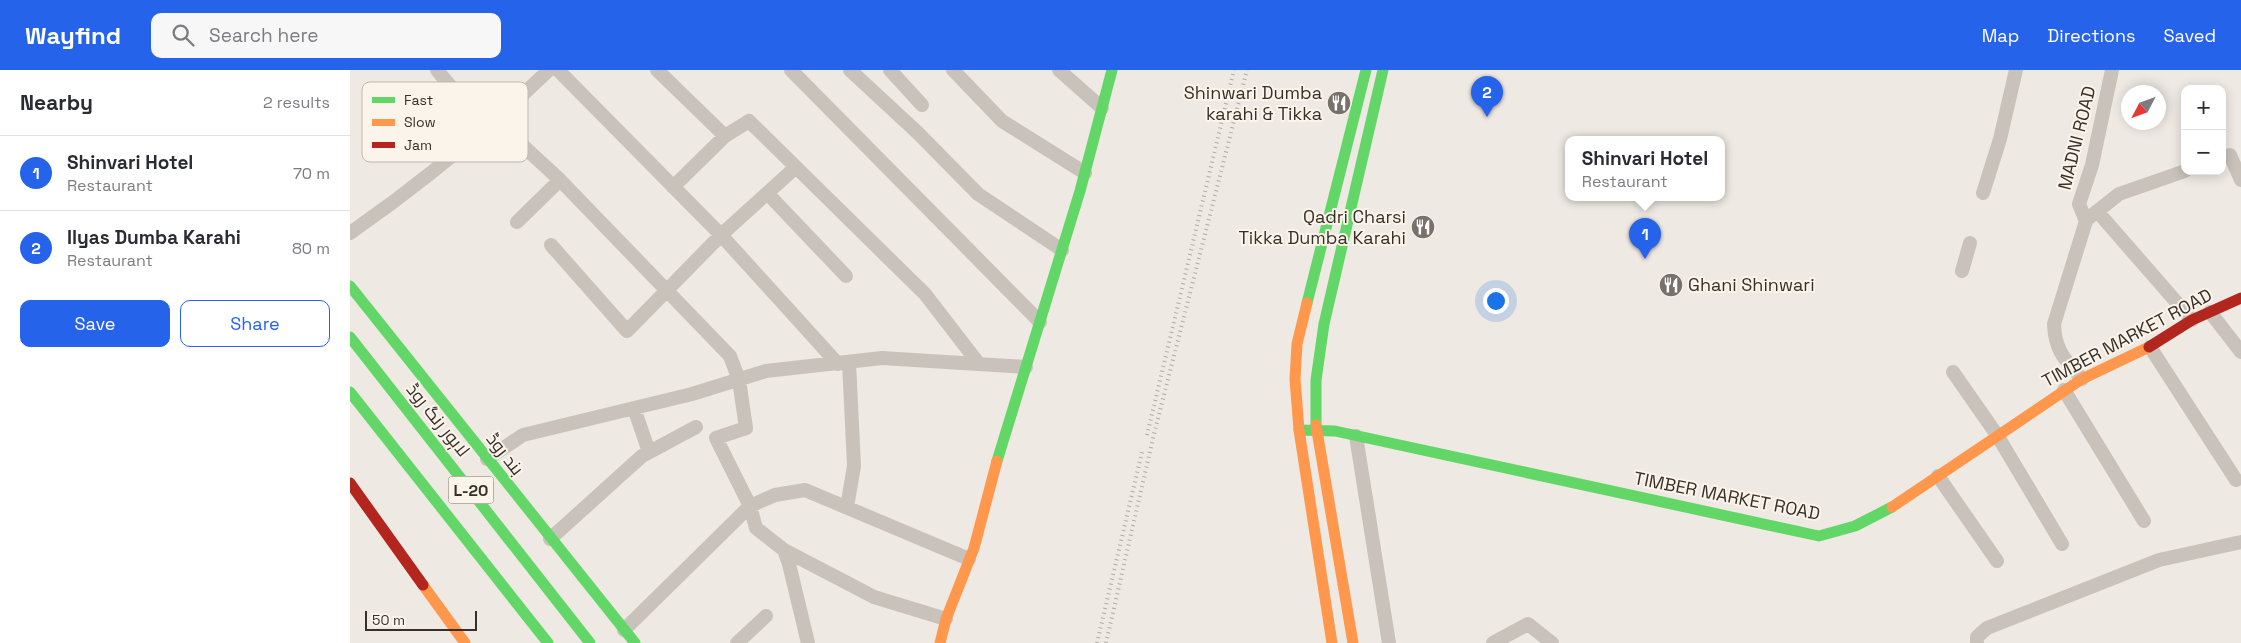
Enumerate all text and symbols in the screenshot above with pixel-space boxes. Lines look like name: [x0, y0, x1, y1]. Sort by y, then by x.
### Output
search box: [151, 13, 501, 58]
text: Wayfind: [25, 20, 121, 51]
icon: search: [169, 21, 197, 49]
text: Search here: [209, 23, 319, 48]
text: Map: [1982, 24, 2019, 47]
text: Directions: [2047, 24, 2136, 47]
text: Saved: [2164, 24, 2216, 47]
pin: 2: [1471, 76, 1503, 117]
place label: Shinwari Dumba karahi & Tikka: [1184, 81, 1322, 125]
legend: [362, 82, 528, 162]
street label: MADNI ROAD: [2052, 84, 2101, 192]
north arrow: [2121, 85, 2166, 130]
map controls: [2181, 85, 2226, 175]
button: +: [2181, 85, 2226, 130]
text: Nearby: [20, 89, 93, 116]
restaurant icon: Shinwari Dumba karahi & Tikka: [1326, 90, 1352, 116]
text: Fast: [404, 91, 433, 109]
text: 2 results: [263, 92, 330, 113]
text: Slow: [404, 113, 436, 131]
button: −: [2181, 130, 2226, 175]
text: Jam: [404, 136, 432, 154]
popup: [1565, 136, 1725, 201]
text: Shinvari Hotel: [1582, 146, 1708, 171]
text: Shinvari Hotel: [67, 150, 193, 175]
text: 1: [32, 163, 40, 184]
text: 70 m: [293, 163, 330, 184]
text: Restaurant: [1582, 171, 1668, 192]
text: Restaurant: [67, 175, 153, 196]
place label: Qadri Charsi Tikka Dumba Karahi: [1238, 205, 1406, 249]
restaurant icon: Qadri Charsi Tikka Dumba Karahi: [1410, 214, 1436, 240]
pin: 1: [1629, 218, 1661, 259]
text: Ilyas Dumba Karahi: [67, 225, 241, 250]
text: 2: [31, 238, 41, 259]
text: 80 m: [292, 238, 330, 259]
text: Restaurant: [67, 250, 153, 271]
restaurant icon: Ghani Shinwari: [1658, 272, 1684, 298]
place label: Ghani Shinwari: [1688, 273, 1815, 296]
street label: TIMBER MARKET ROAD: [2038, 283, 2216, 392]
your location: [1483, 288, 1509, 314]
button: Save: [20, 300, 170, 347]
button: Share: [180, 300, 330, 347]
street label: لاہور رنگ روڈ: [401, 378, 475, 462]
street label: بند روڈ: [482, 428, 529, 480]
street label: TIMBER MARKET ROAD: [1632, 466, 1822, 525]
road number: L-20: [448, 476, 494, 504]
scale bar: [365, 608, 478, 631]
text: 50 m: [372, 611, 405, 629]

